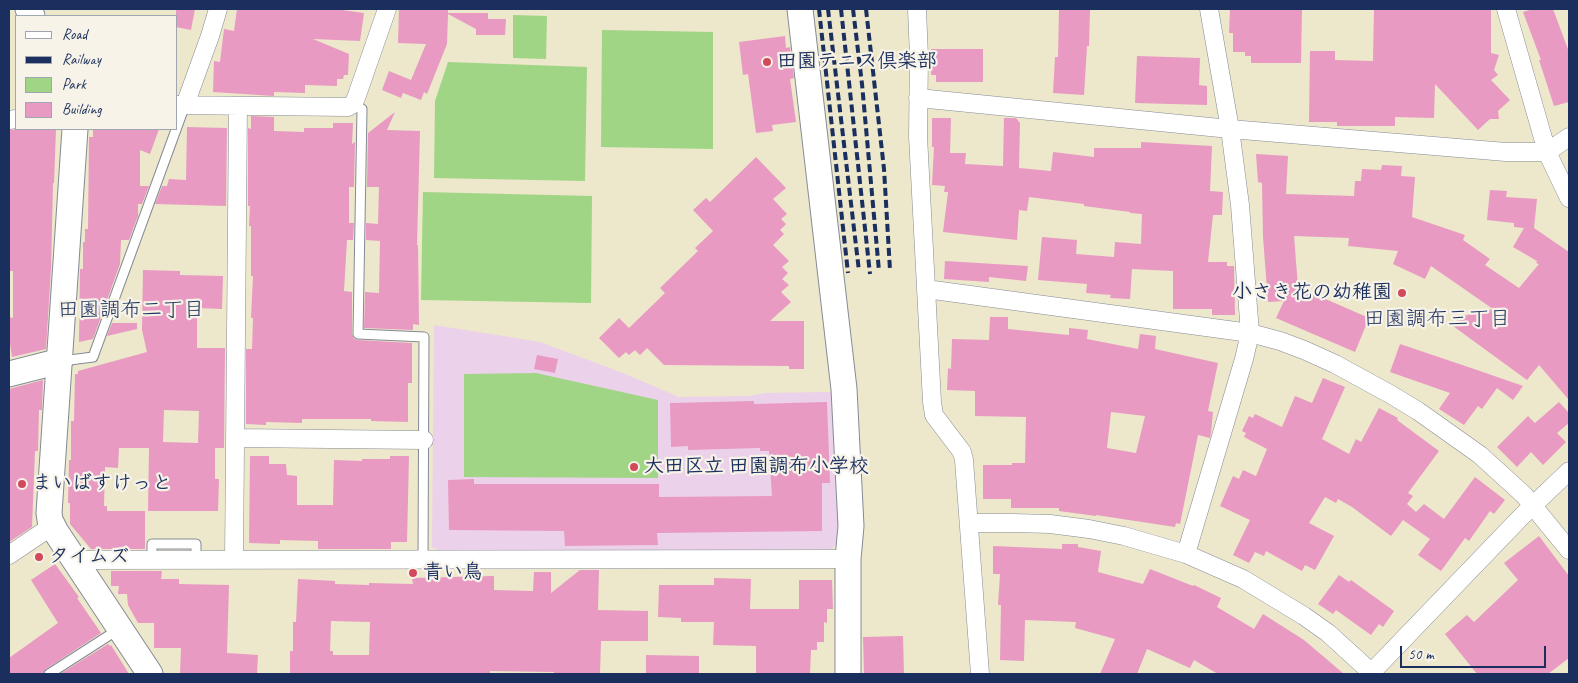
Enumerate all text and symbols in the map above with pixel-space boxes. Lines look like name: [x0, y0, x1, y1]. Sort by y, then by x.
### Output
legend: [15, 15, 178, 130]
text: Road: [62, 25, 87, 44]
text: Railway: [62, 50, 101, 69]
place label: 田園テニス倶楽部: [777, 50, 937, 74]
marker: 田園テニス倶楽部: [761, 56, 773, 68]
text: Park: [62, 75, 86, 94]
text: Building: [62, 100, 101, 119]
place label: 小さき花の幼稚園: [1232, 281, 1392, 305]
marker: 小さき花の幼稚園: [1396, 287, 1408, 299]
district label: 田園調布二丁目: [58, 297, 204, 323]
district label: 田園調布三丁目: [1364, 306, 1510, 332]
place label: 大田区立 田園調布小学校: [644, 455, 869, 479]
marker: 大田区立 田園調布小学校: [628, 461, 640, 473]
place label: まいばすけっと: [32, 472, 172, 496]
marker: まいばすけっと: [16, 478, 28, 490]
place label: タイムズ: [49, 545, 129, 569]
marker: タイムズ: [33, 551, 45, 563]
place label: 青い鳥: [423, 561, 483, 585]
marker: 青い鳥: [407, 567, 419, 579]
scale bar: [1403, 636, 1549, 668]
text: 50 m: [1408, 645, 1434, 664]

